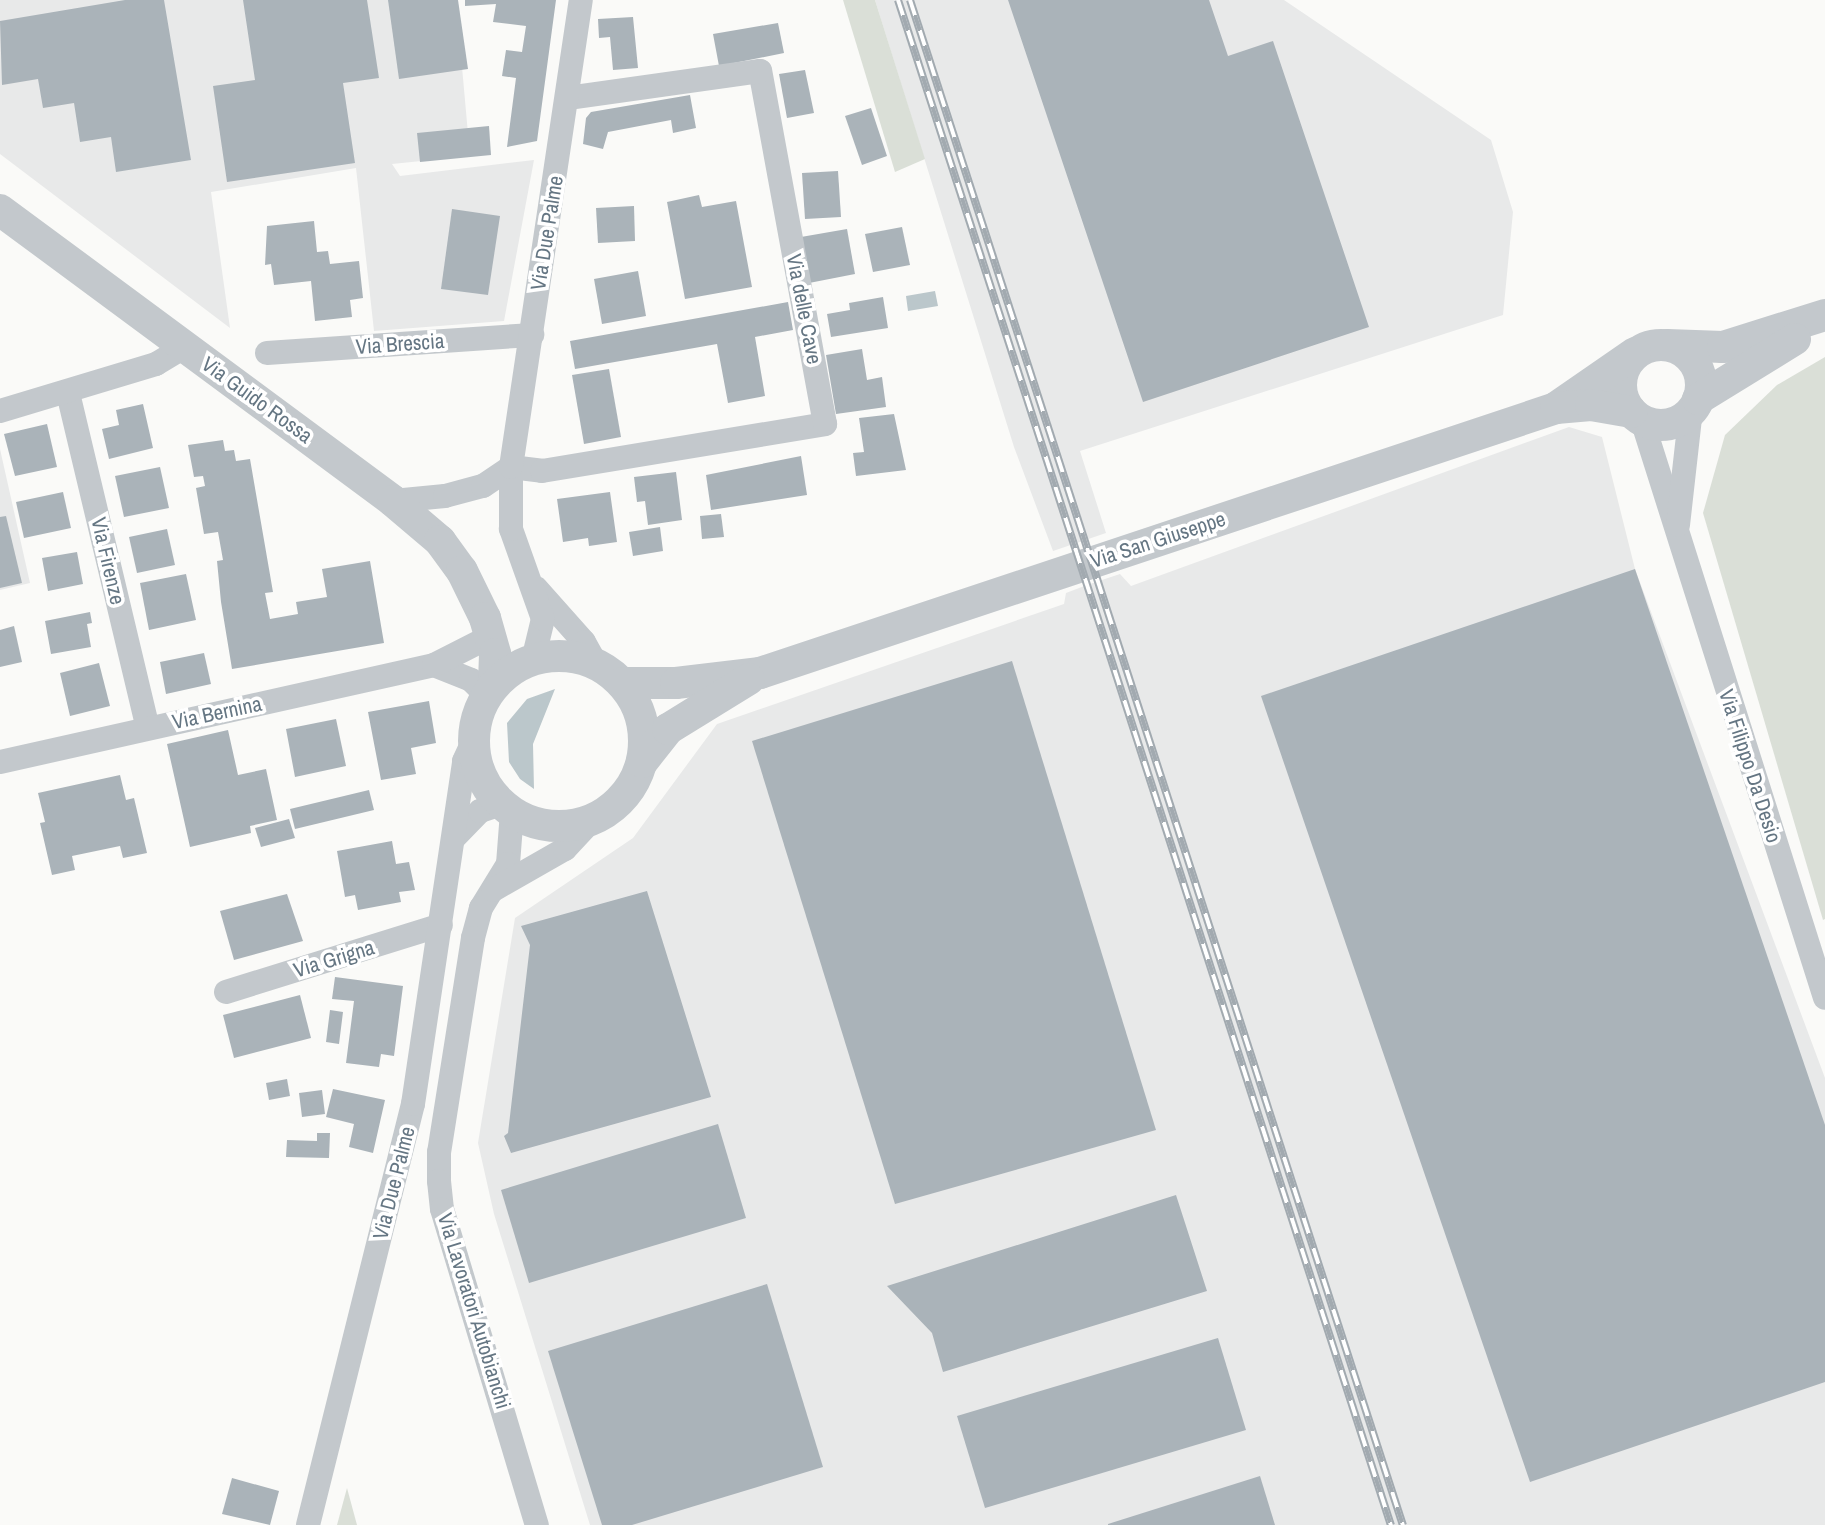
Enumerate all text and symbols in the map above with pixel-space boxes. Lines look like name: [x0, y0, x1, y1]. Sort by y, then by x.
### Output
street label: Via Due Palme: [526, 174, 568, 292]
street label: Via delle Cave: [781, 252, 827, 366]
street label: Via Brescia: [355, 328, 445, 360]
street label: Via Guido Rossa: [197, 351, 317, 449]
street label: Via San Giuseppe: [1087, 506, 1229, 574]
street label: Via Firenze: [86, 515, 130, 607]
street label: Via Filippo Da Desio: [1713, 686, 1787, 846]
street label: Via Bernina: [170, 691, 264, 735]
street label: Via Grigna: [291, 935, 377, 983]
street label: Via Due Palme: [368, 1124, 420, 1242]
street label: Via Lavoratori Autobianchi: [432, 1209, 516, 1413]

